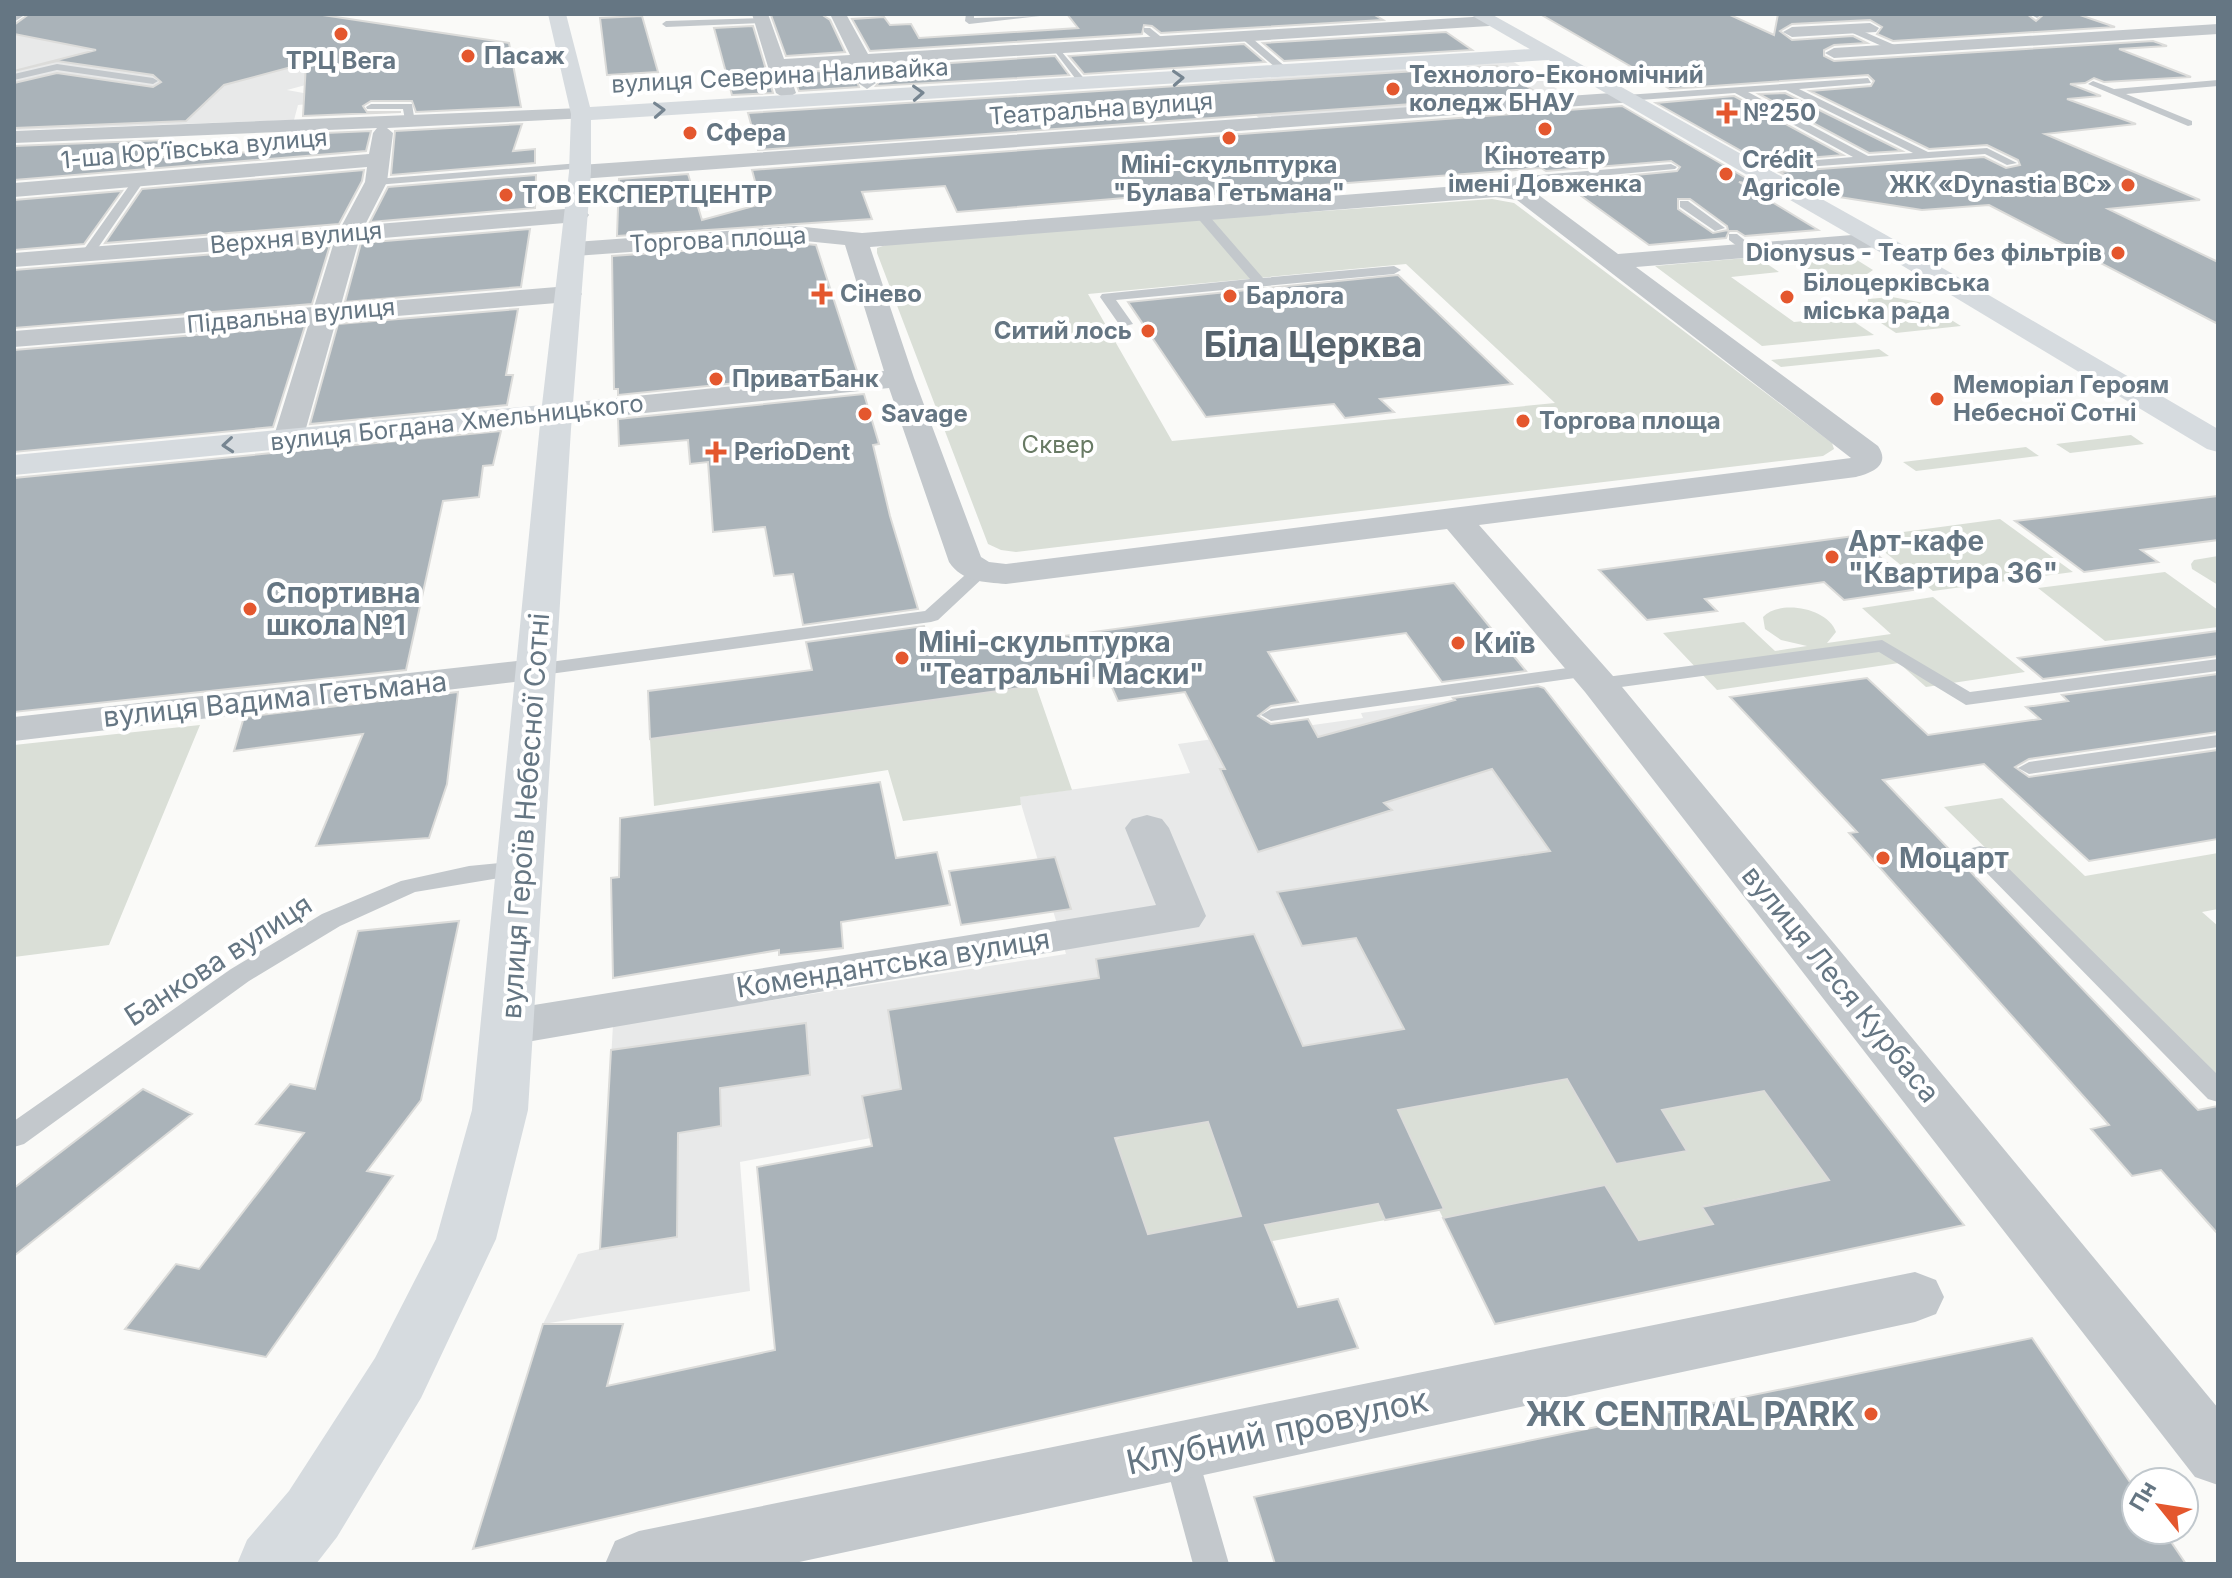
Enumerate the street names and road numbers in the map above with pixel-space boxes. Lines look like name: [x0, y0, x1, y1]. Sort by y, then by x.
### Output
street label: вулиця Северина Наливайка: [611, 52, 949, 99]
street label: Театральна вулиця: [988, 86, 1214, 131]
street label: 1-ша Юрʼївська вулиця: [59, 122, 329, 175]
street label: Верхня вулиця: [209, 216, 383, 259]
street label: Торгова площа: [629, 220, 807, 259]
street label: Підвальна вулиця: [186, 292, 396, 339]
street label: вулиця Богдана Хмельницького: [269, 388, 645, 457]
street label: вулиця Героїв Небесної Сотні: [494, 612, 556, 1020]
street label: вулиця Вадима Гетьмана: [101, 664, 449, 734]
street label: вулиця Леся Курбаса: [1735, 859, 1947, 1109]
street label: Банкова вулиця: [118, 887, 318, 1033]
street label: Комендантська вулиця: [734, 921, 1052, 1005]
street label: Клубний провулок: [1122, 1379, 1431, 1483]

